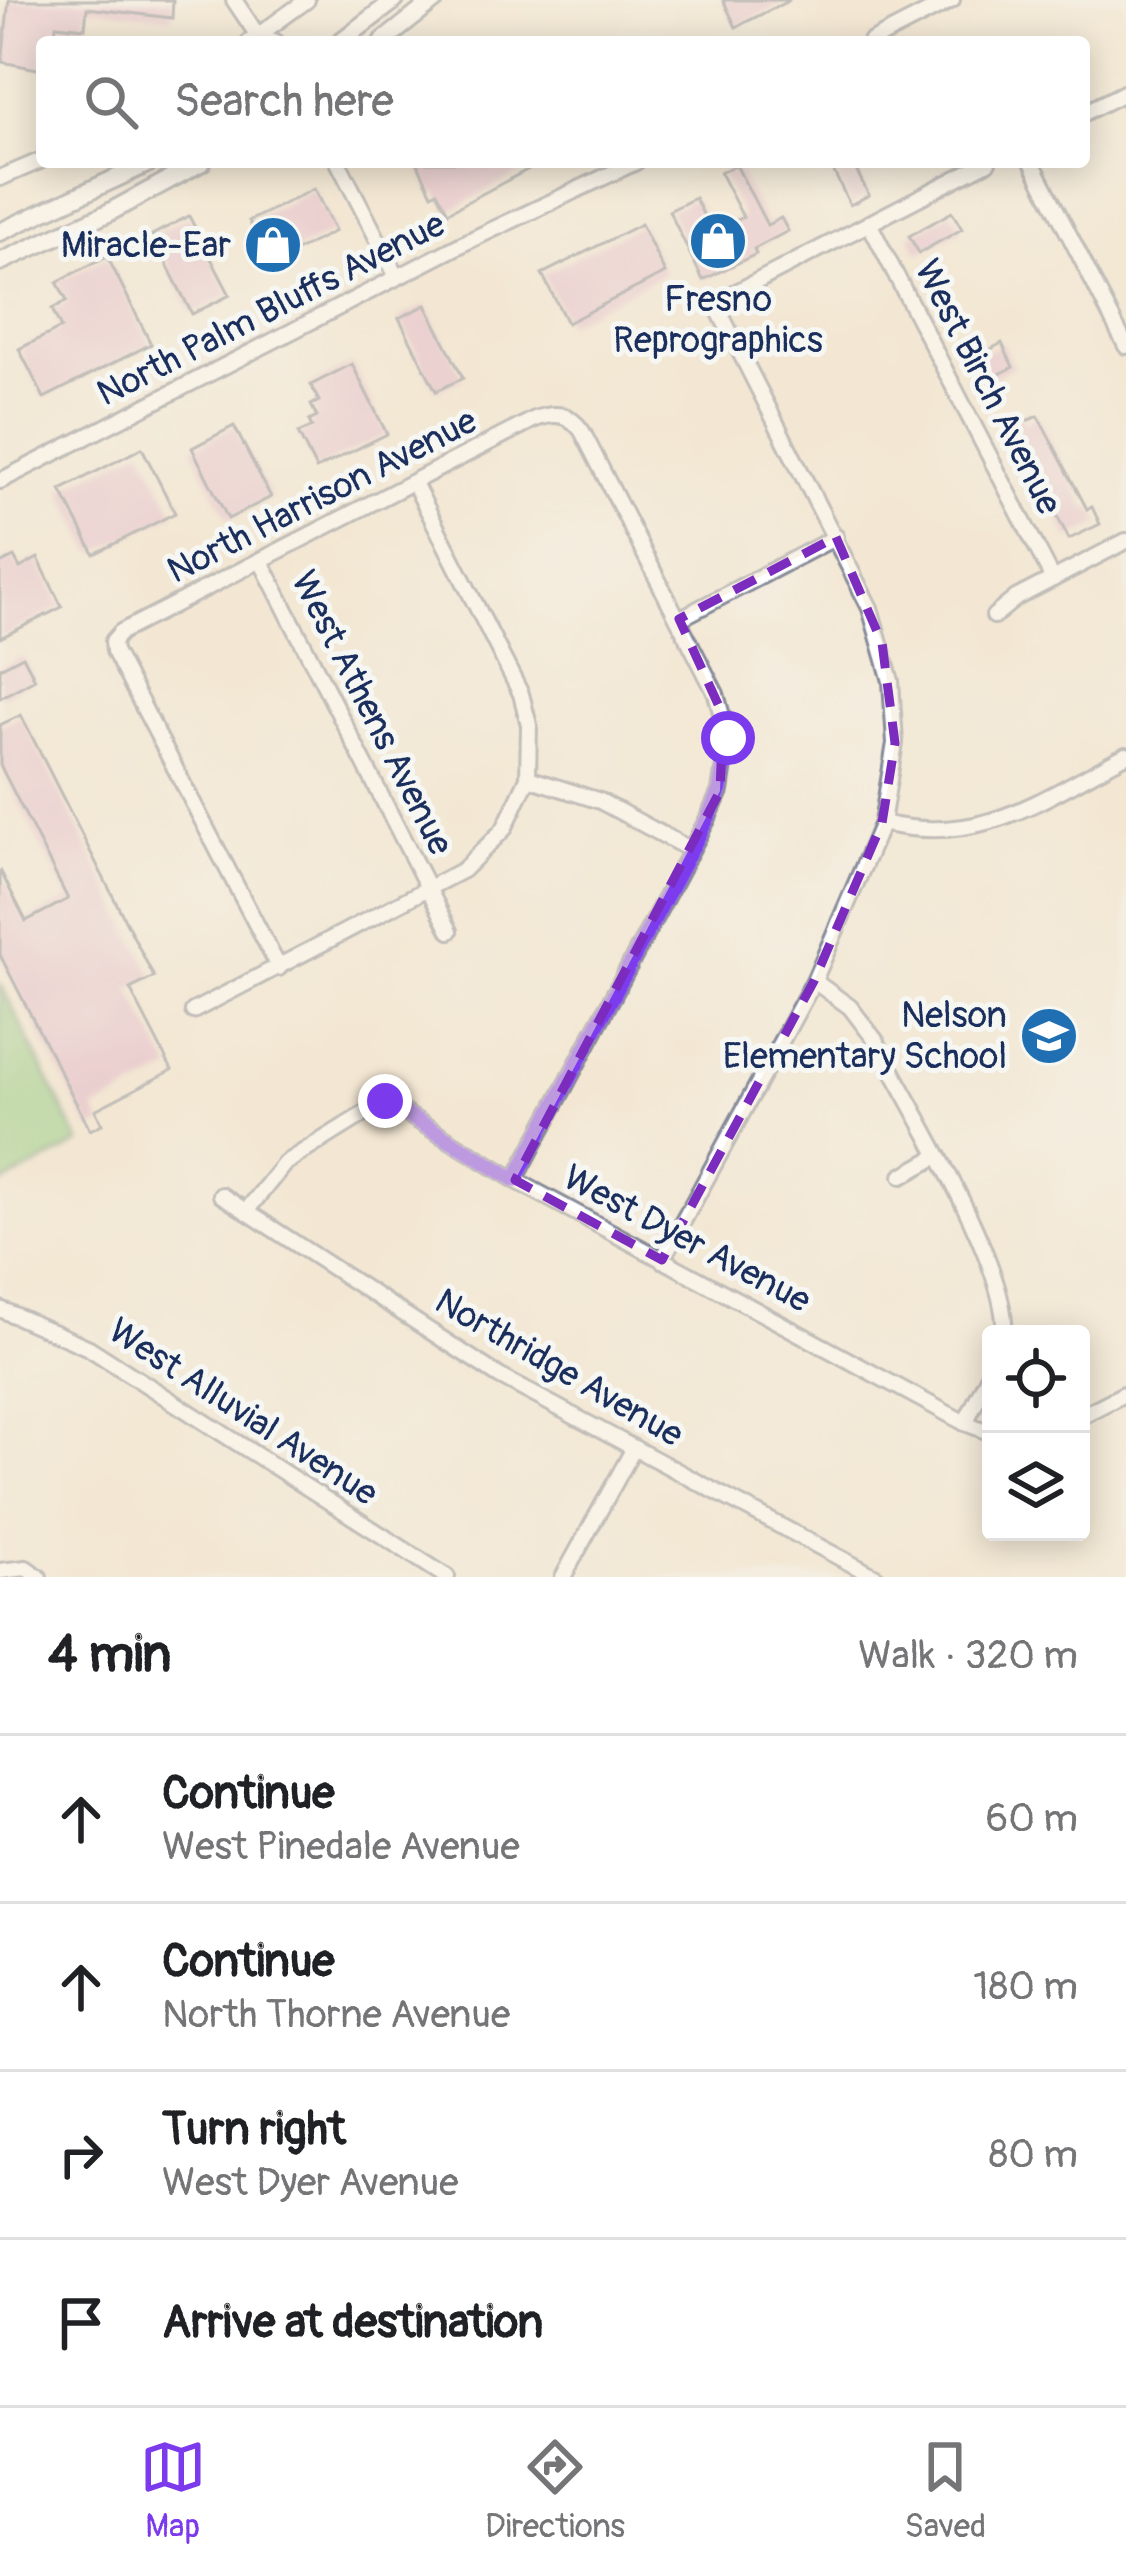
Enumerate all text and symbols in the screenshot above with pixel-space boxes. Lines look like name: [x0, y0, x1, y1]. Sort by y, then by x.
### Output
search box: [36, 36, 1090, 168]
icon: search: [78, 69, 144, 135]
text: Search here: [174, 74, 394, 130]
street label: North Palm Bluffs Avenue: [90, 202, 453, 416]
shop icon: Fresno Reprographics: [687, 210, 749, 272]
shop icon: Miracle-Ear: [242, 214, 304, 276]
place label: Miracle-Ear: [61, 223, 231, 268]
street label: West Birch Avenue: [904, 252, 1072, 522]
place label: Fresno Reprographics: [613, 277, 823, 363]
street label: North Harrison Avenue: [160, 398, 484, 594]
street label: West Athens Avenue: [281, 563, 463, 863]
route start: [701, 711, 755, 765]
place label: Nelson Elementary School: [723, 993, 1007, 1079]
school or university icon: Nelson Elementary School: [1018, 1005, 1080, 1067]
route end: [358, 1074, 412, 1128]
street label: West Dyer Avenue: [556, 1155, 819, 1323]
street label: Northridge Avenue: [427, 1279, 691, 1457]
street label: West Alluvial Avenue: [100, 1308, 386, 1516]
map controls: [982, 1325, 1090, 1541]
button: locate: [982, 1325, 1090, 1433]
button: layers: [982, 1433, 1090, 1541]
text: 4 min: [48, 1623, 171, 1687]
text: Walk · 320 m: [858, 1631, 1078, 1680]
text: Continue: [162, 1766, 335, 1822]
icon: ahead: [48, 1786, 114, 1852]
text: 60 m: [986, 1794, 1078, 1843]
text: West Pinedale Avenue: [162, 1822, 520, 1871]
text: Continue: [162, 1934, 335, 1990]
icon: ahead: [48, 1954, 114, 2020]
text: 180 m: [973, 1962, 1078, 2011]
text: North Thorne Avenue: [162, 1990, 510, 2039]
text: Turn right: [162, 2102, 346, 2158]
icon: right: [48, 2122, 114, 2188]
text: 80 m: [989, 2130, 1078, 2179]
text: West Dyer Avenue: [162, 2158, 458, 2207]
icon: arrive: [48, 2290, 114, 2356]
text: Arrive at destination: [162, 2295, 543, 2351]
tab: Map: [140, 2434, 206, 2547]
tab: Directions: [485, 2434, 625, 2547]
tab: Saved: [904, 2434, 986, 2547]

